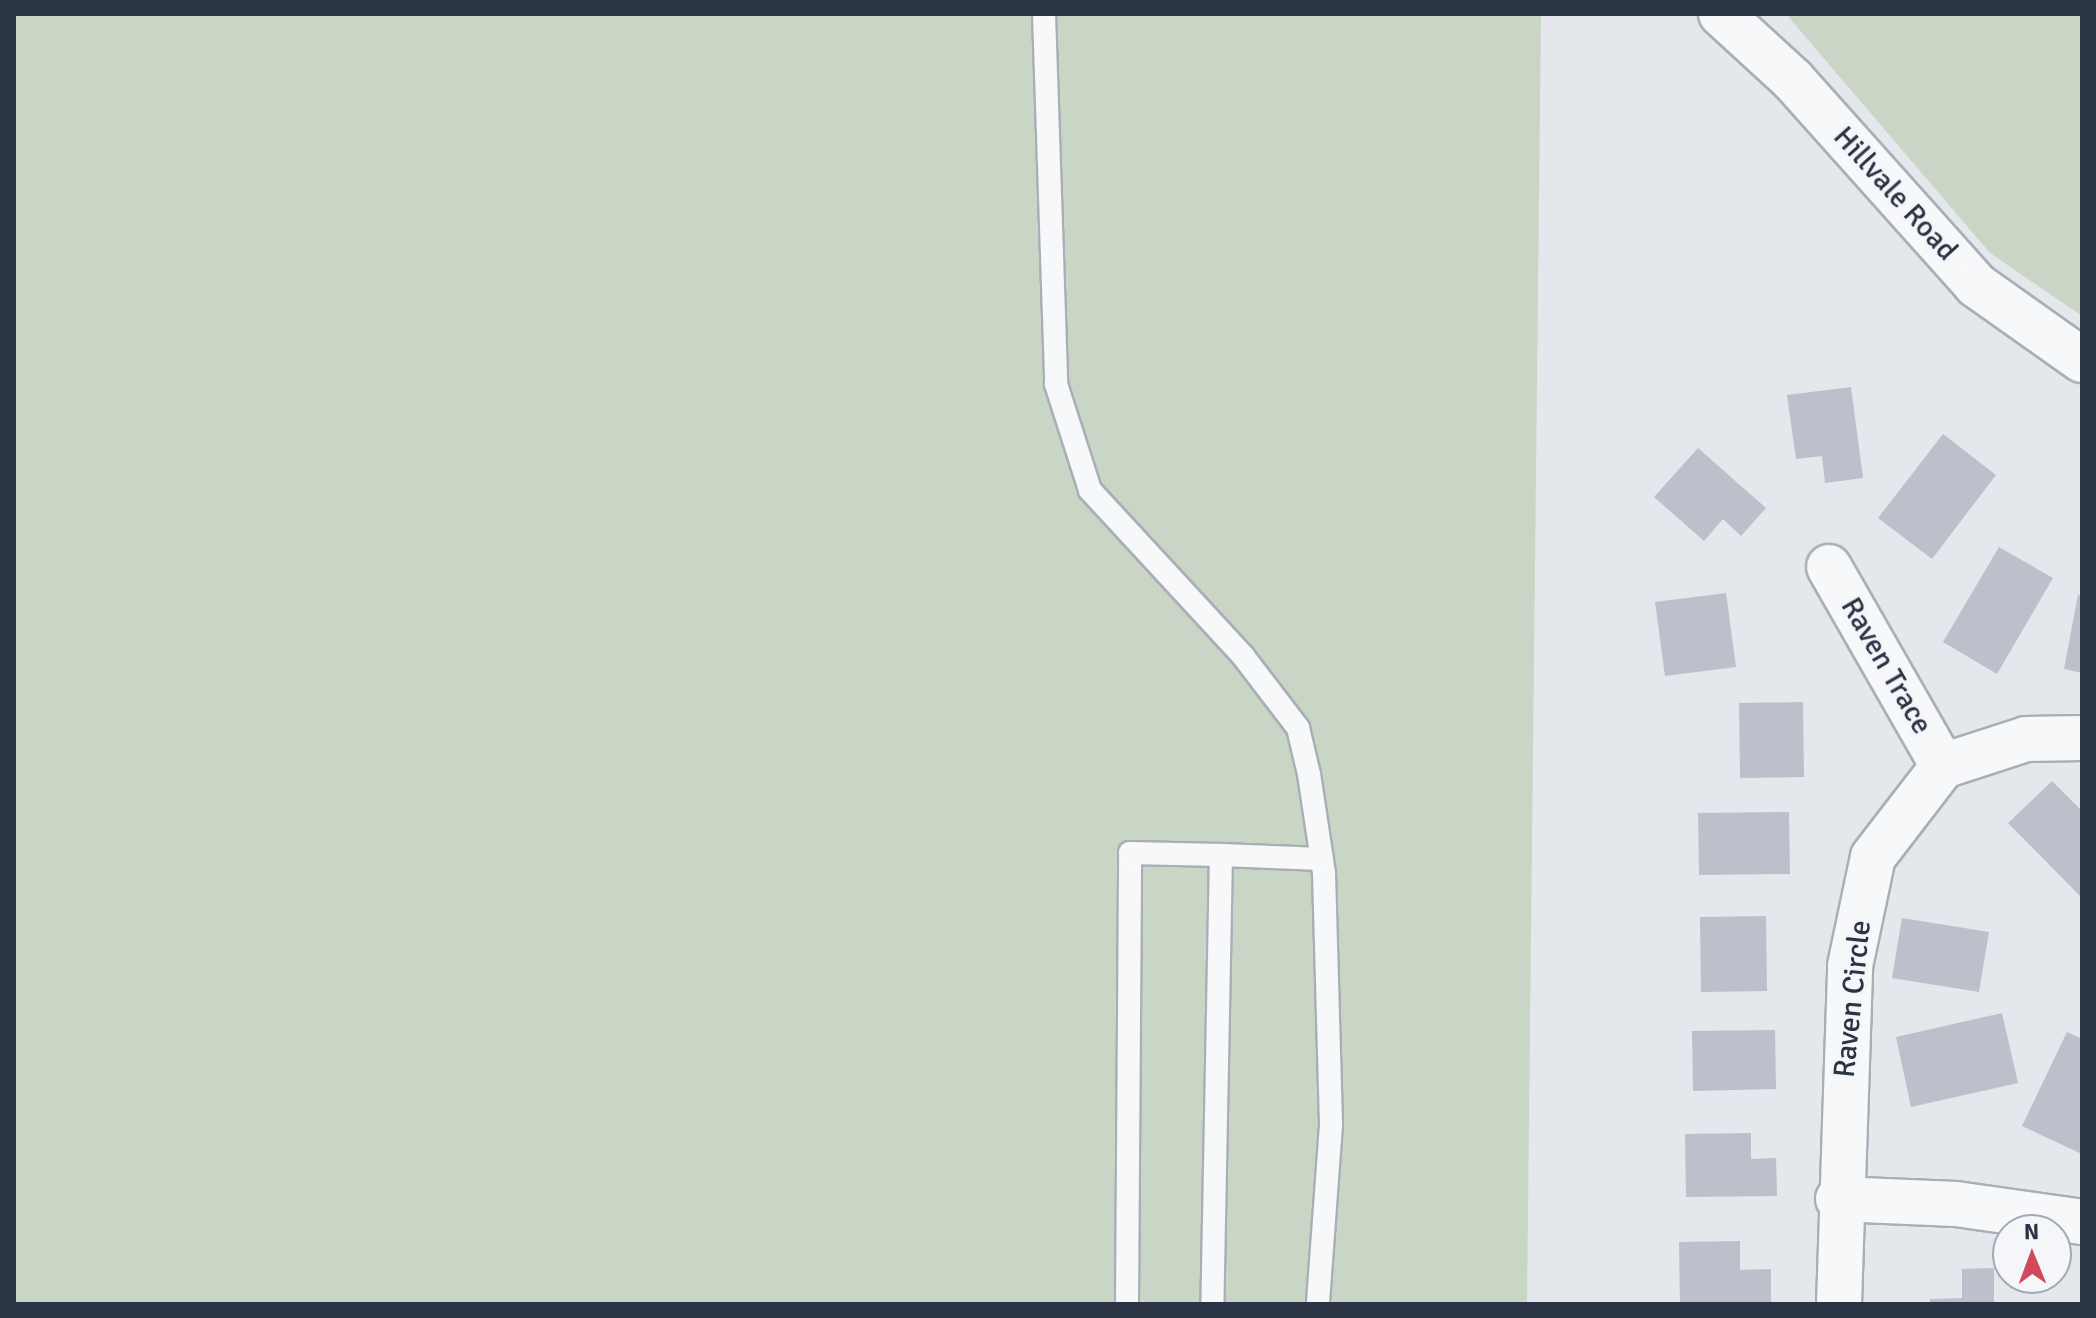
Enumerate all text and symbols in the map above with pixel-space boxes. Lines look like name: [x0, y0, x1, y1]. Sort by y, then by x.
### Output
street label: Hillvale Road: [1825, 119, 1965, 269]
street label: Raven Trace: [1832, 591, 1940, 741]
street label: Raven Circle: [1827, 918, 1879, 1080]
north arrow: [1992, 1214, 2072, 1294]
text: N: [2024, 1218, 2039, 1245]

